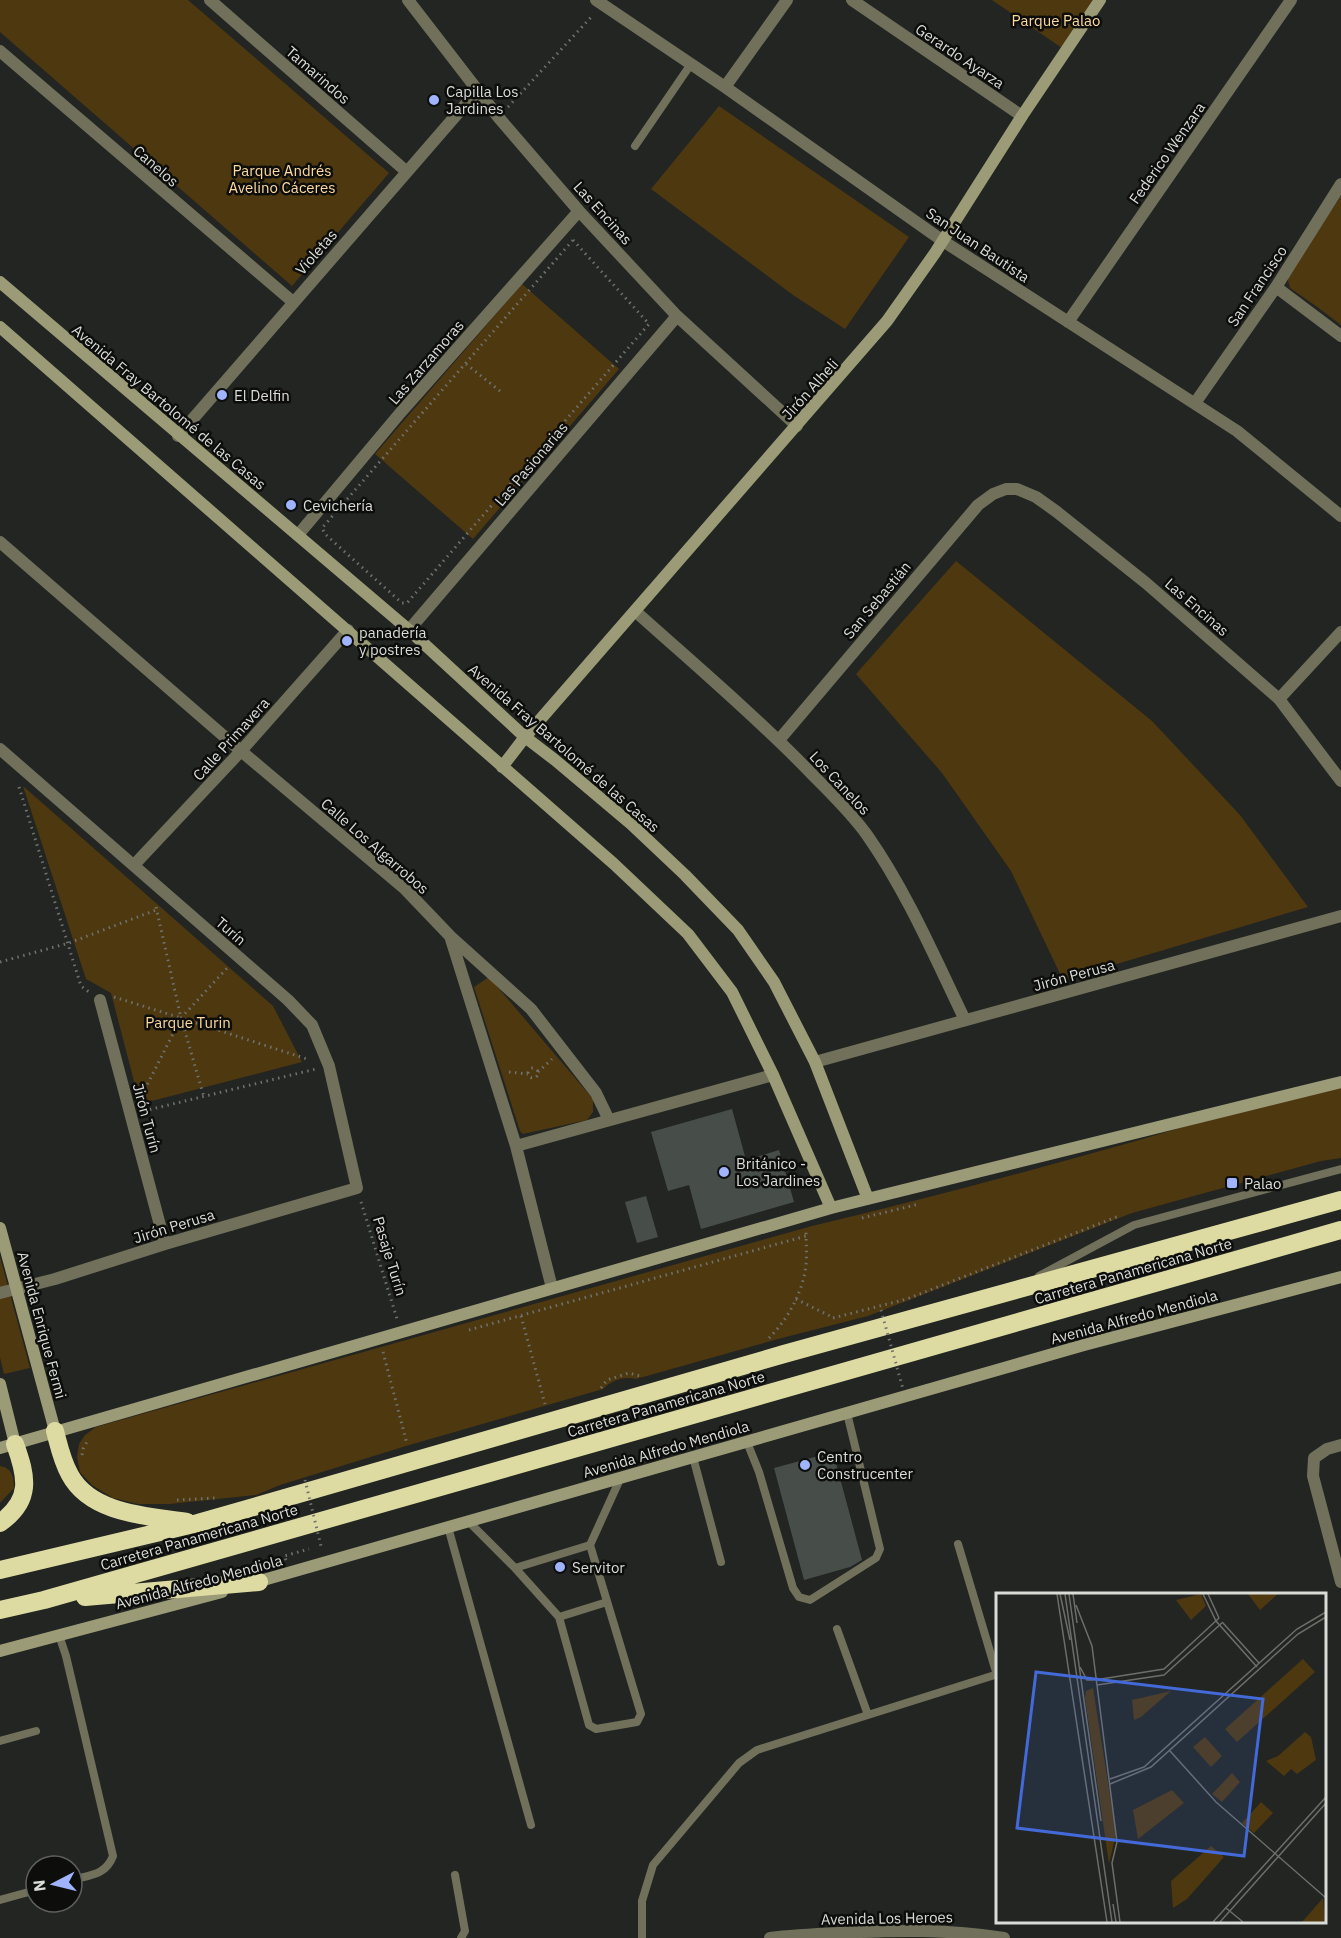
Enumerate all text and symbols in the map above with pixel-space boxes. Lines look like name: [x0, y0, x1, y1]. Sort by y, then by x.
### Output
park label: Parque Palao: [1012, 11, 1100, 30]
street label: Gerardo Ayarza: [912, 19, 1008, 93]
street label: Tamarindos: [282, 42, 354, 108]
place label: Capilla Los Jardines: [446, 82, 518, 118]
marker: Capilla Los Jardines: [427, 93, 441, 107]
street label: Federico Wenzara: [1125, 98, 1209, 208]
street label: Canelos: [129, 141, 183, 191]
park label: Parque Andrés Avelino Cáceres: [228, 161, 336, 197]
street label: Las Encinas: [570, 177, 636, 249]
street label: San Juan Bautista: [923, 203, 1033, 287]
street label: Violetas: [291, 225, 341, 279]
street label: San Francisco: [1223, 242, 1291, 330]
street label: Las Zarzamoras: [384, 316, 468, 408]
street label: Avenida Fray Bartolomé de las Casas: [68, 320, 270, 494]
street label: Jirón Alheli: [778, 355, 842, 423]
place label: El Delfin: [234, 386, 290, 405]
marker: El Delfin: [215, 388, 229, 402]
street label: Las Pasionarias: [490, 418, 572, 510]
place label: Cevichería: [303, 496, 373, 515]
marker: Cevichería: [284, 498, 298, 512]
street label: San Sebastián: [839, 557, 915, 643]
street label: Las Encinas: [1161, 574, 1233, 640]
place label: panadería y postres: [359, 623, 426, 659]
marker: panadería y postres: [340, 634, 354, 648]
street label: Avenida Fray Bartolomé de las Casas: [464, 660, 664, 836]
street label: Calle Primavera: [189, 694, 273, 784]
street label: Los Canelos: [806, 747, 874, 819]
street label: Calle Los Algarrobos: [317, 794, 433, 898]
street label: Turín: [212, 913, 250, 949]
street label: Jirón Perusa: [1031, 955, 1117, 995]
park label: Parque Turin: [145, 1013, 231, 1032]
street label: Jirón Turín: [129, 1081, 165, 1155]
place label: Británico - Los Jardines: [736, 1154, 820, 1190]
marker: Británico - Los Jardines: [717, 1165, 731, 1179]
place label: Palao: [1244, 1174, 1281, 1193]
marker: Palao: [1225, 1176, 1239, 1190]
street label: Jirón Perusa: [131, 1205, 217, 1247]
street label: Pasaje Turín: [369, 1214, 411, 1298]
street label: Carretera Panamericana Norte: [1032, 1234, 1234, 1308]
street label: Avenida Enrique Fermi: [13, 1249, 71, 1401]
street label: Avenida Alfredo Mendiola: [1048, 1286, 1220, 1348]
street label: Carretera Panamericana Norte: [565, 1367, 767, 1441]
street label: Avenida Alfredo Mendiola: [581, 1416, 751, 1482]
place label: Centro Construcenter: [817, 1447, 913, 1483]
marker: Centro Construcenter: [798, 1458, 812, 1472]
street label: Carretera Panamericana Norte: [98, 1500, 300, 1574]
street label: Avenida Alfredo Mendiola: [113, 1551, 285, 1613]
place label: Servitor: [572, 1558, 625, 1577]
marker: Servitor: [553, 1560, 567, 1574]
inset map: [996, 1593, 1326, 1923]
north arrow: [24, 1854, 84, 1914]
text: N: [28, 1879, 50, 1893]
street label: Avenida Los Heroes: [821, 1907, 953, 1929]

